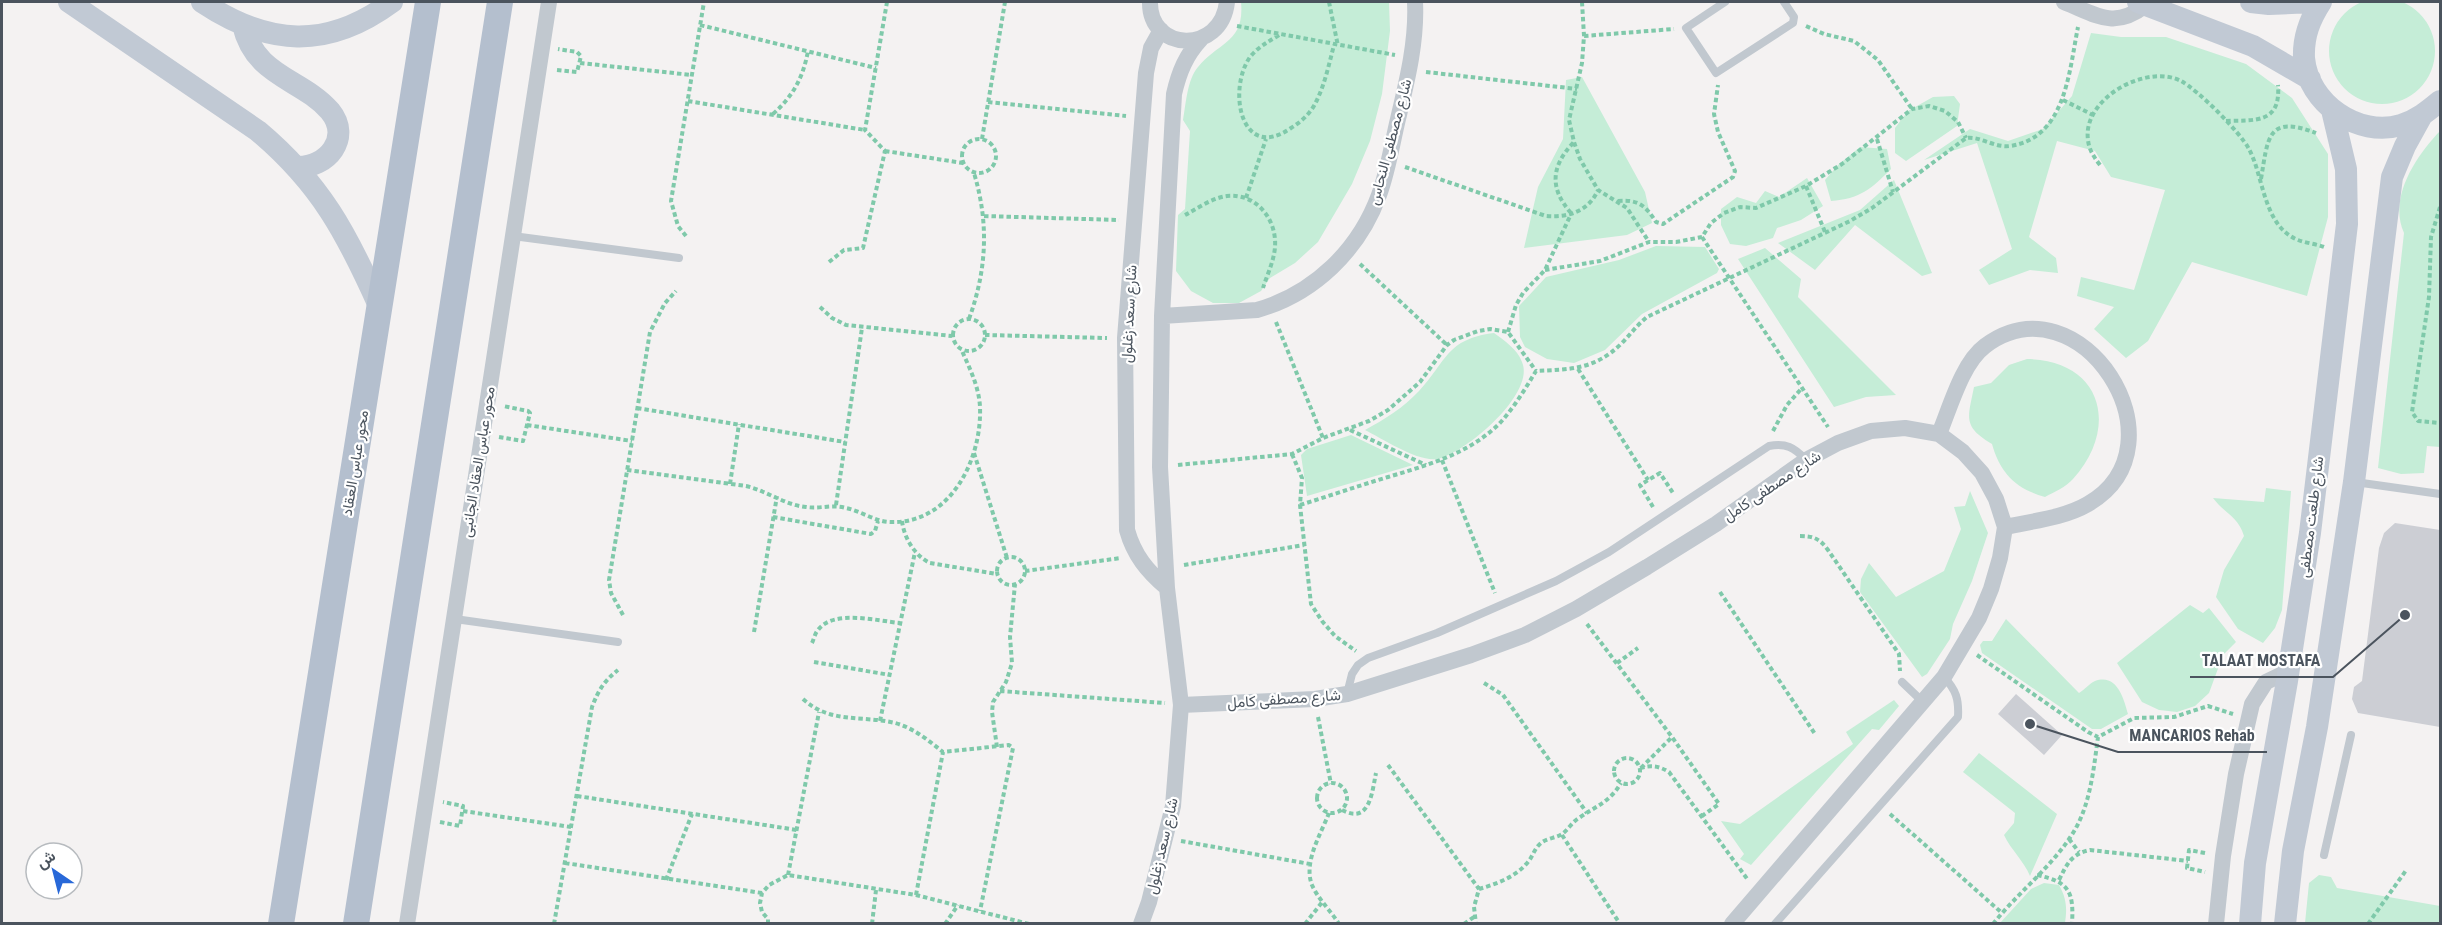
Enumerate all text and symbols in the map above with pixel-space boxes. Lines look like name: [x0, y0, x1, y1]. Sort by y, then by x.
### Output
street label: شارع مصطفى النحاس: [1364, 77, 1417, 208]
street label: شارع سعد زغلول: [1117, 264, 1143, 364]
street label: محور عباس العقاد الجانبى: [457, 385, 500, 539]
street label: محور عباس العقاد: [338, 409, 373, 517]
street label: شارع مصطفى كامل: [1720, 447, 1826, 527]
street label: شارع طلعت مصطفى: [2295, 455, 2329, 579]
callout: TALAAT MOSTAFA: [2190, 643, 2333, 677]
text: TALAAT MOSTAFA: [2202, 651, 2321, 670]
street label: شارع مصطفى كامل: [1227, 686, 1342, 714]
callout: MANCARIOS Rehab: [2118, 718, 2267, 752]
text: MANCARIOS Rehab: [2129, 726, 2255, 745]
street label: شارع سعد زغلول: [1142, 796, 1184, 896]
north arrow: [24, 841, 84, 901]
text: ش: [32, 846, 59, 872]

